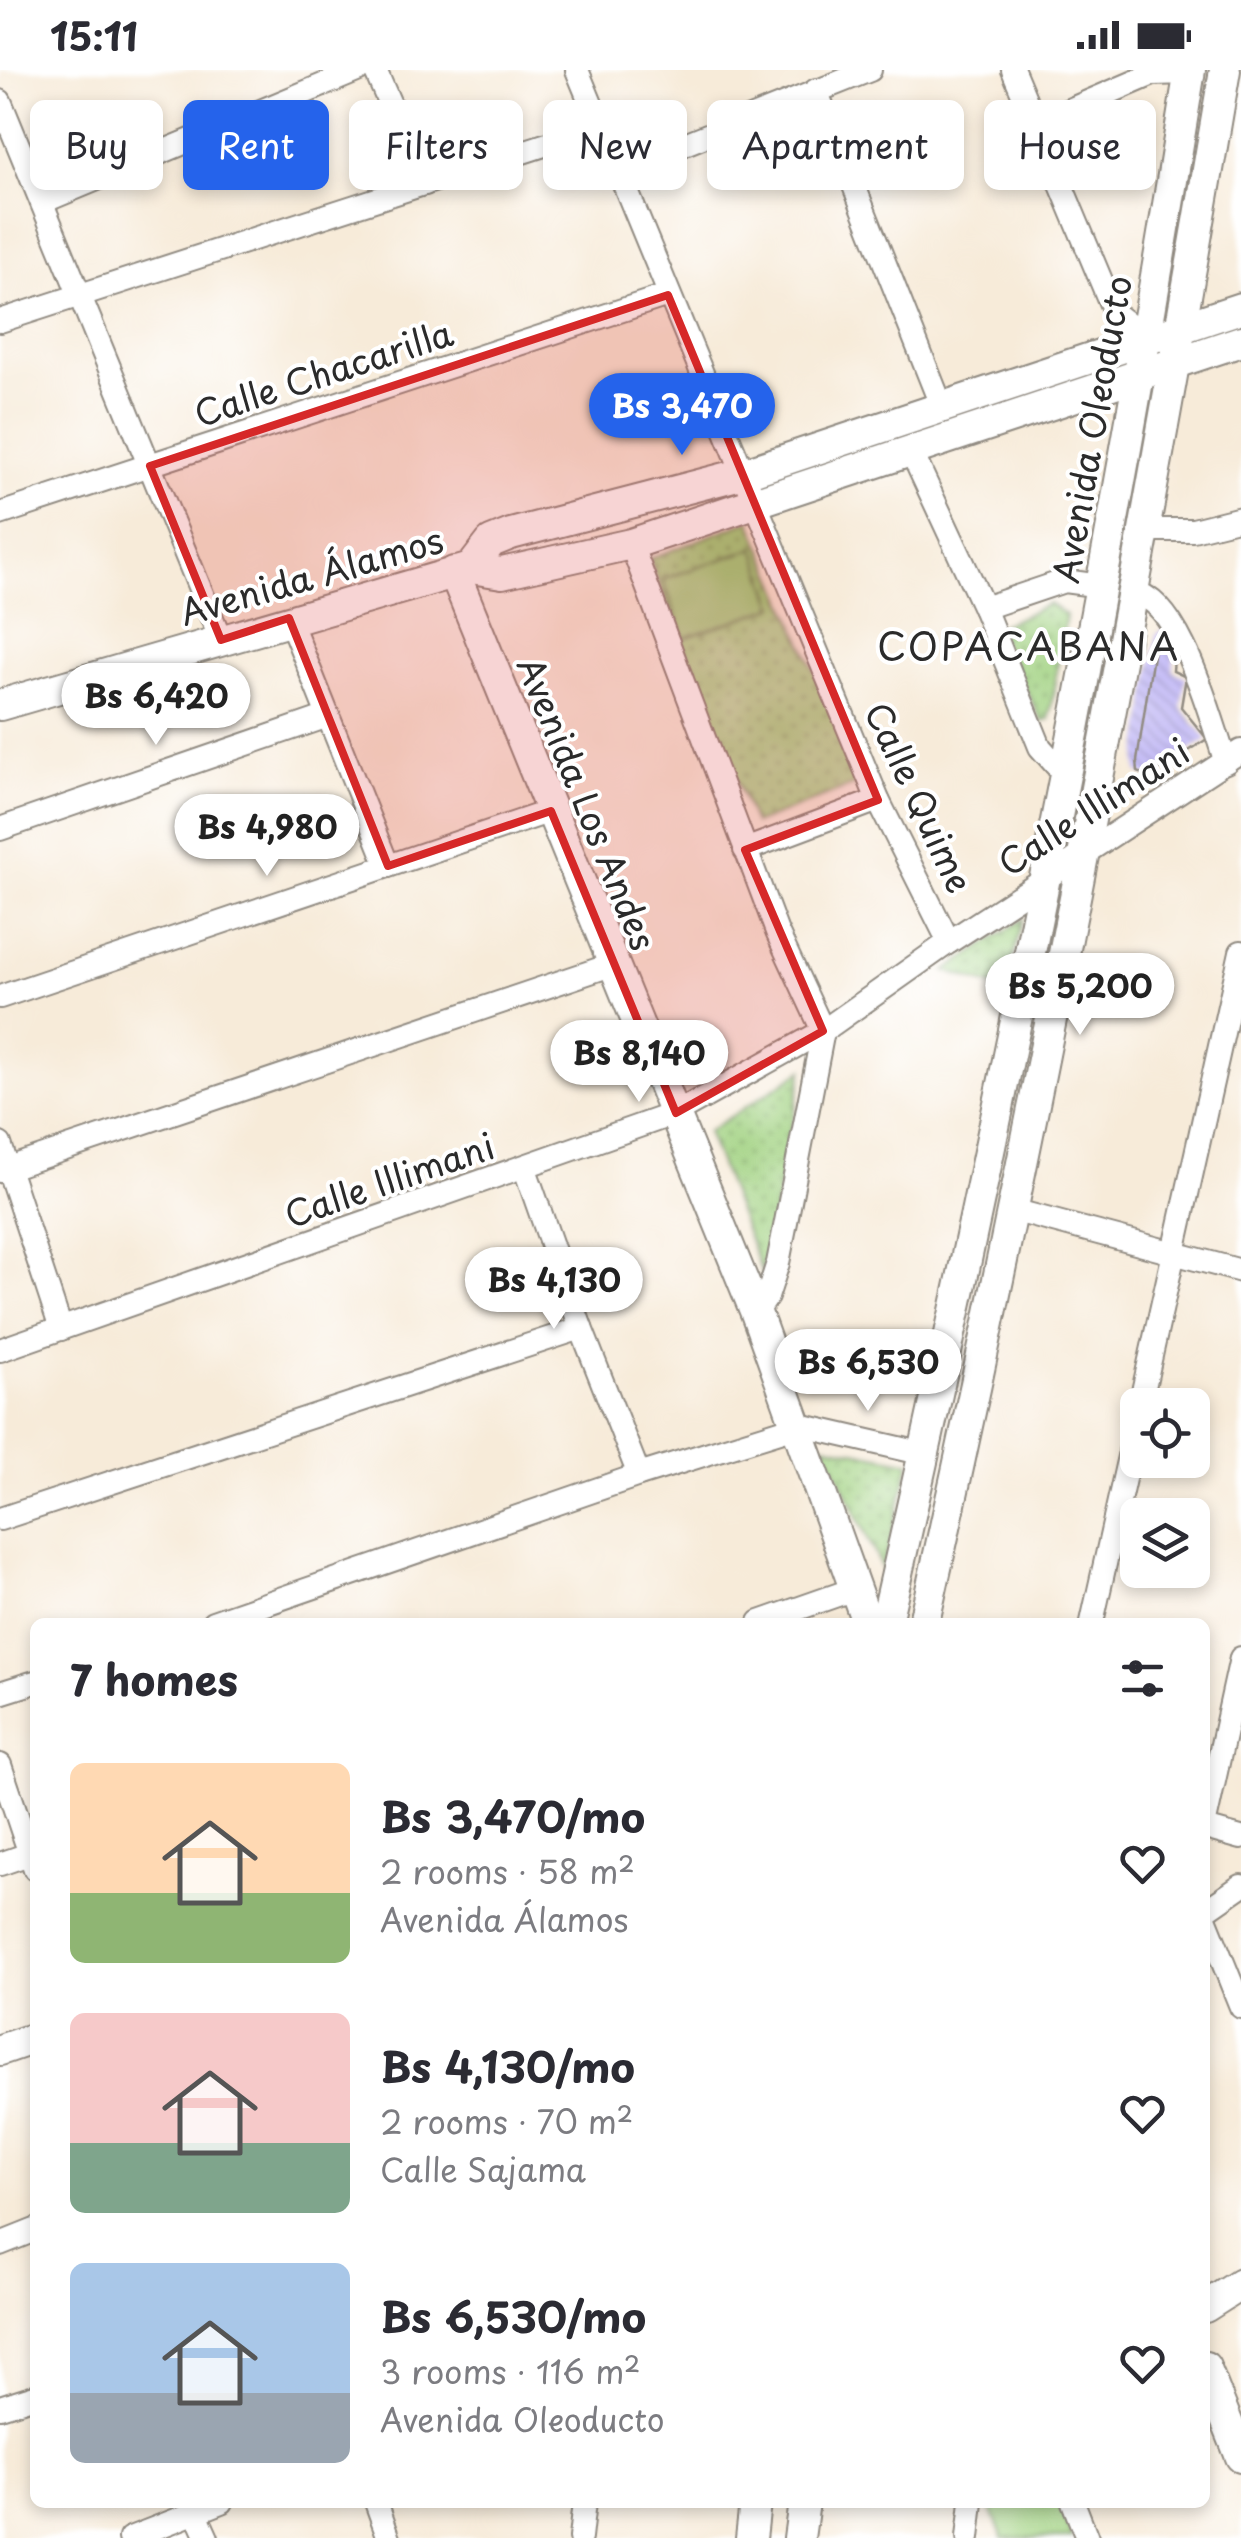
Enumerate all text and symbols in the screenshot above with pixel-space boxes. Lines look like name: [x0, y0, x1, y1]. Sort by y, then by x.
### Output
text: 15:11: [50, 7, 138, 64]
chip: Buy: [30, 100, 163, 190]
chip: Rent: [183, 100, 329, 190]
chip: Filters: [349, 100, 523, 190]
chip: New: [543, 100, 687, 190]
chip: Apartment: [707, 100, 964, 190]
chip: House: [984, 100, 1156, 190]
street label: Avenida Oleoducto: [1038, 271, 1144, 587]
street label: Calle Chacarilla: [187, 305, 459, 439]
pin: Bs 3,470: [579, 373, 785, 458]
text: Bs 3,470: [611, 381, 753, 429]
street label: Avenida Álamos: [173, 512, 449, 638]
district label: COPACABANA: [877, 617, 1181, 674]
street label: Avenida Los Andes: [505, 648, 671, 958]
pin: Bs 6,420: [53, 663, 259, 748]
text: Bs 6,420: [83, 671, 229, 719]
street label: Calle Quime: [853, 693, 987, 901]
street label: Calle Illimani: [987, 724, 1199, 888]
pin: Bs 4,980: [164, 794, 370, 879]
text: Bs 4,980: [196, 802, 338, 850]
pin: Bs 5,200: [977, 953, 1183, 1038]
text: Bs 5,200: [1007, 961, 1153, 1009]
pin: Bs 8,140: [536, 1020, 742, 1105]
text: Bs 8,140: [572, 1028, 706, 1076]
street label: Calle Illimani: [277, 1118, 501, 1240]
pin: Bs 4,130: [451, 1247, 657, 1332]
text: Bs 4,130: [487, 1255, 621, 1303]
pin: Bs 6,530: [765, 1329, 971, 1414]
text: Bs 6,530: [797, 1337, 939, 1385]
map controls: [1120, 1388, 1210, 1588]
button: locate: [1120, 1388, 1210, 1478]
button: layers: [1120, 1498, 1210, 1588]
text: 7 homes: [70, 1647, 238, 1710]
icon: filters: [1115, 1651, 1170, 1706]
text: Bs 3,470/mo: [380, 1784, 645, 1847]
icon: home: [150, 1803, 270, 1923]
icon: heart: [1115, 1836, 1170, 1891]
text: 2 rooms · 58 m²: [380, 1847, 635, 1895]
text: Avenida Álamos: [380, 1895, 628, 1943]
text: Bs 4,130/mo: [380, 2034, 635, 2097]
icon: home: [150, 2053, 270, 2173]
icon: heart: [1115, 2086, 1170, 2141]
text: 2 rooms · 70 m²: [380, 2097, 633, 2145]
text: Calle Sajama: [380, 2145, 586, 2193]
text: Bs 6,530/mo: [380, 2284, 646, 2347]
icon: home: [150, 2303, 270, 2423]
icon: heart: [1115, 2336, 1170, 2391]
text: 3 rooms · 116 m²: [380, 2347, 641, 2395]
text: Avenida Oleoducto: [380, 2395, 665, 2443]

